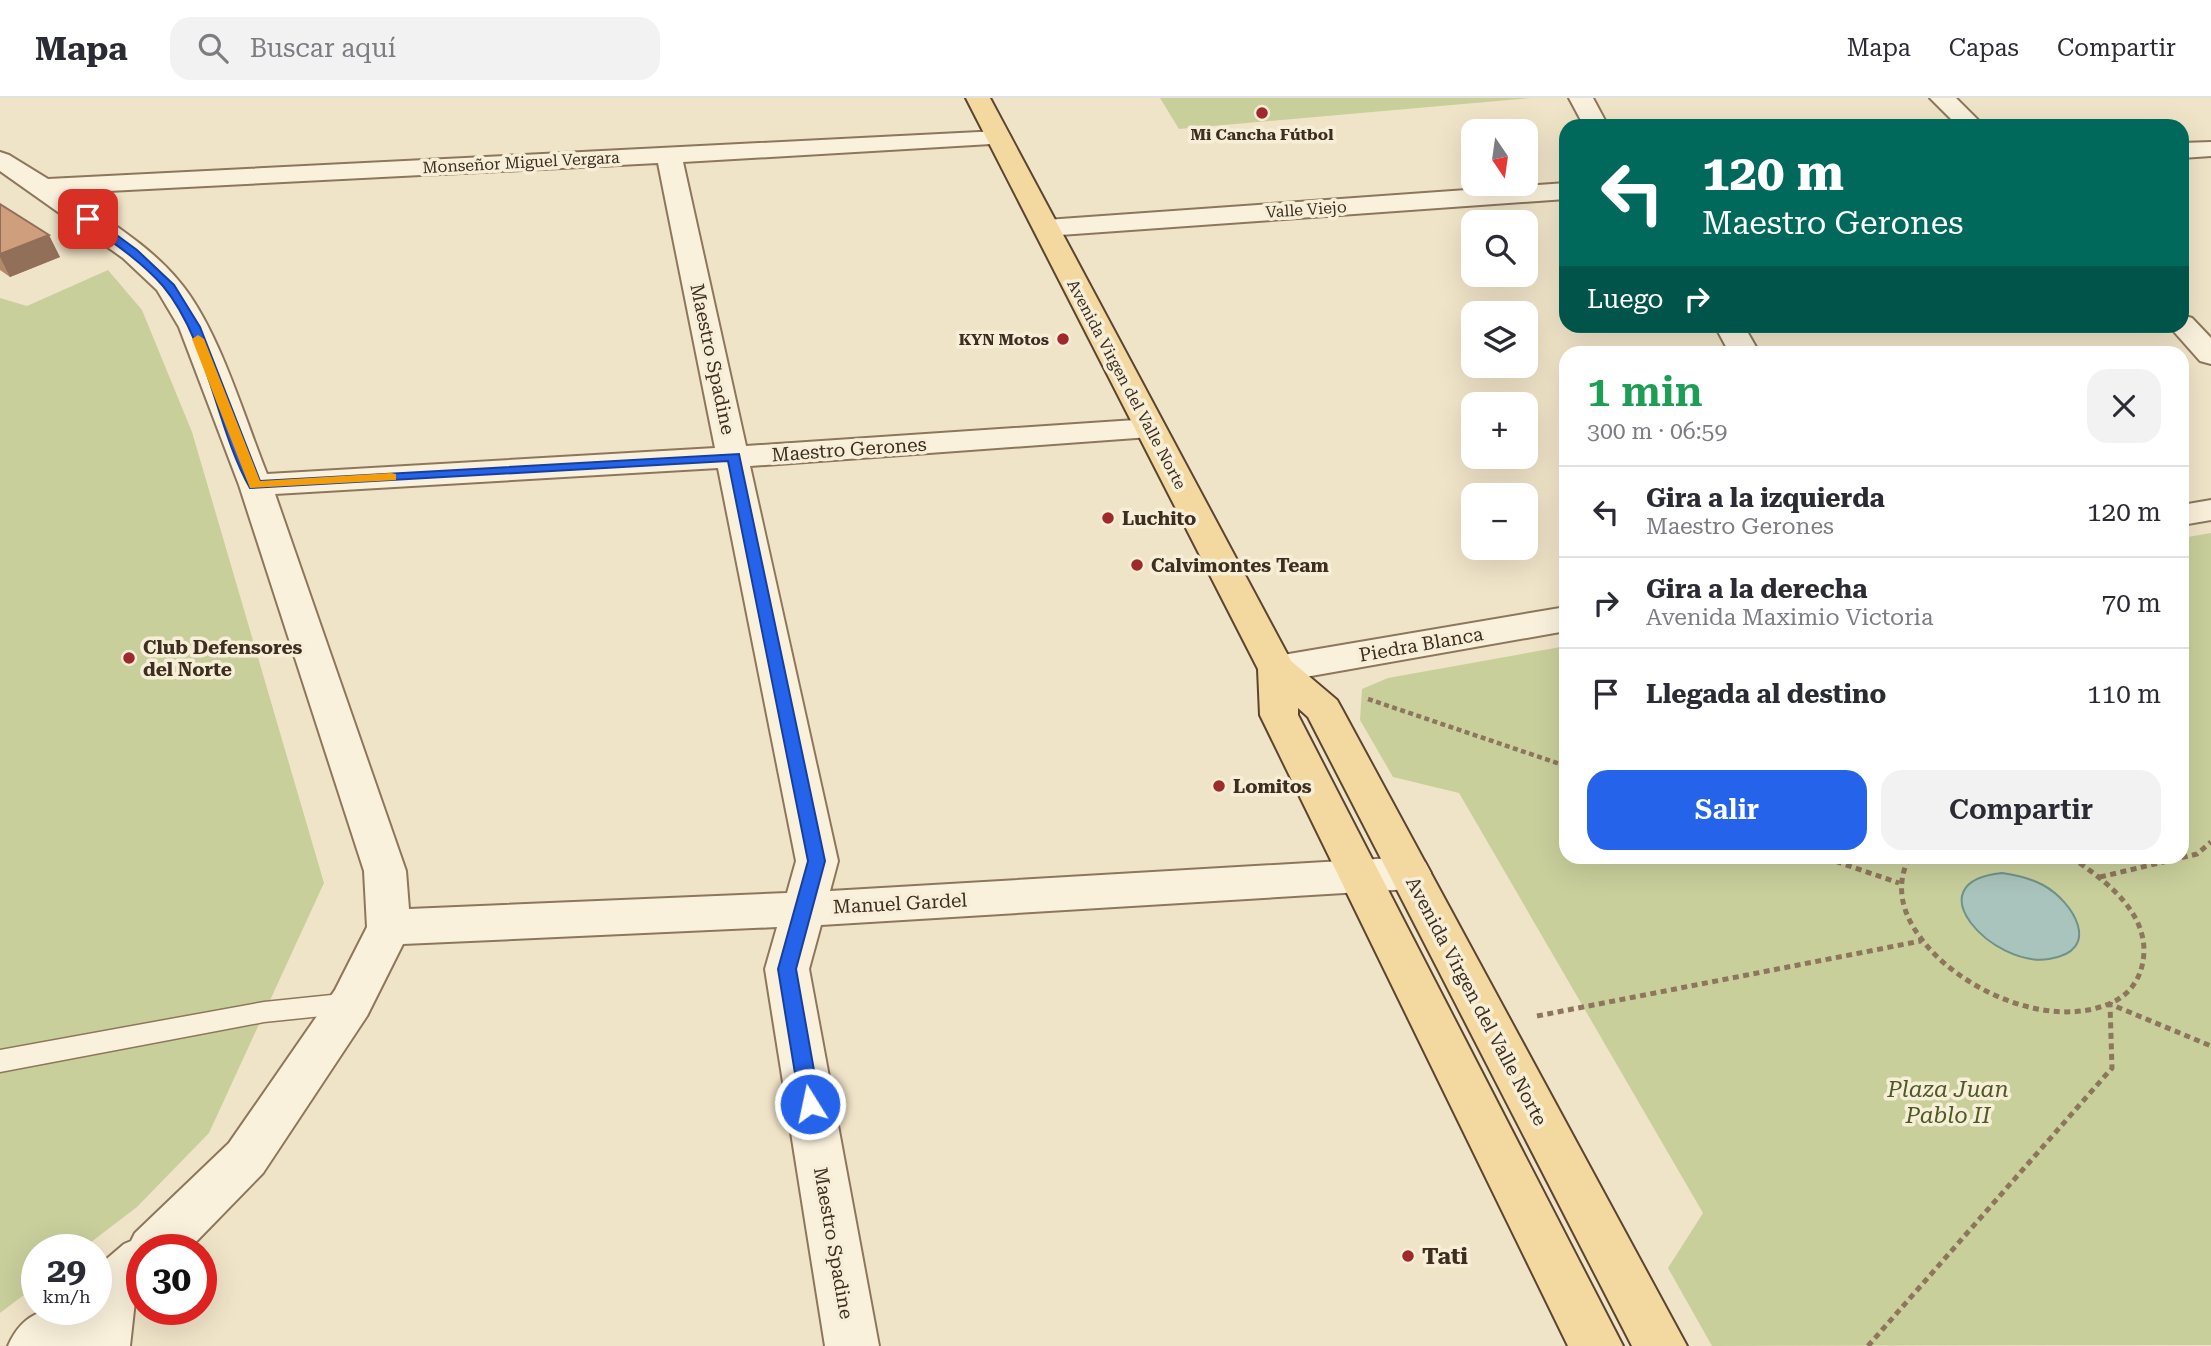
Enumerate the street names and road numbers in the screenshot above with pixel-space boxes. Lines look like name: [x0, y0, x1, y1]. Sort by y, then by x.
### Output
street label: Monseñor Miguel Vergara: [422, 148, 620, 177]
street label: Valle Viejo: [1265, 197, 1347, 222]
street label: Avenida Virgen del Valle Norte: [1063, 276, 1190, 492]
street label: Maestro Spadine: [685, 282, 740, 437]
street label: Maestro Gerones: [771, 433, 927, 466]
street label: Piedra Blanca: [1357, 622, 1486, 667]
street label: Avenida Virgen del Valle Norte: [1401, 873, 1552, 1130]
street label: Manuel Gardel: [832, 888, 968, 918]
street label: Maestro Spadine: [809, 1165, 858, 1321]

